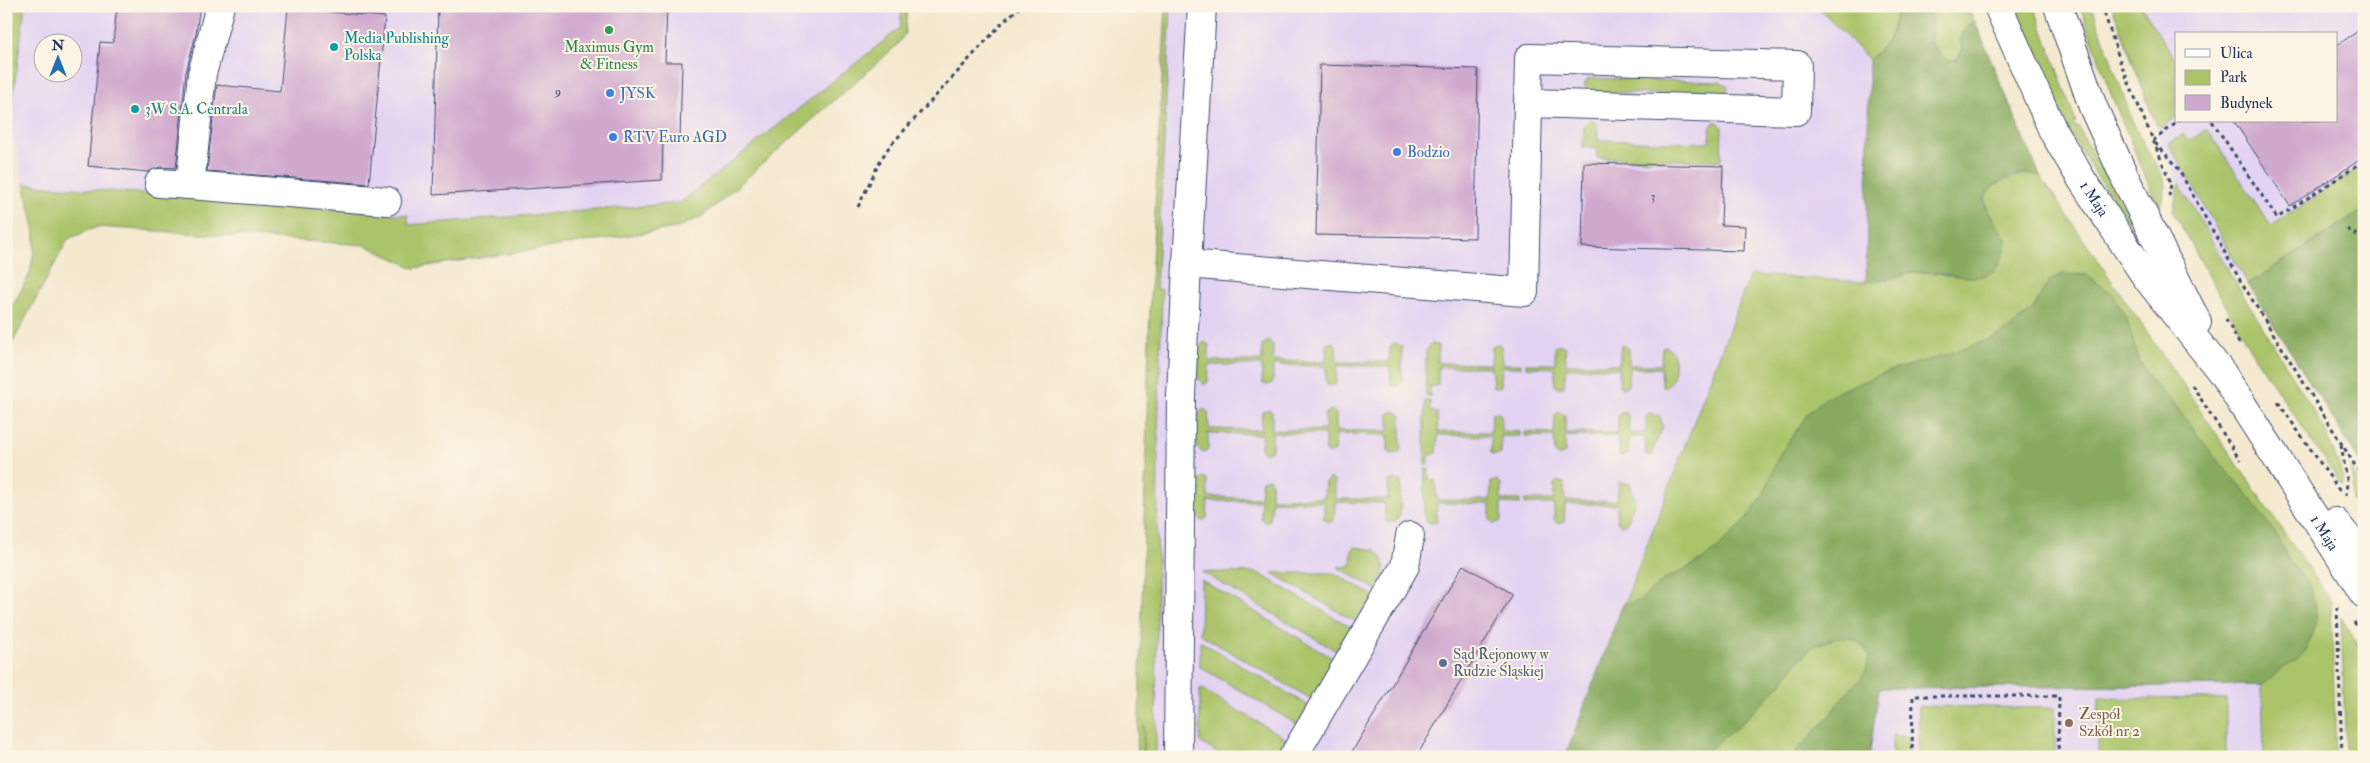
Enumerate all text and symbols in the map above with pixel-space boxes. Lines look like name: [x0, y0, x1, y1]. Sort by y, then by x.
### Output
marker: Maximus Gym & Fitness: [603, 24, 615, 36]
place label: Media Publishing Polska: [344, 29, 450, 65]
north arrow: [32, 32, 82, 82]
legend: [2175, 32, 2338, 122]
text: N: [51, 37, 65, 54]
place label: Maximus Gym & Fitness: [564, 38, 654, 74]
marker: Media Publishing Polska: [328, 41, 340, 53]
text: Ulica: [2220, 44, 2253, 63]
text: Park: [2220, 68, 2247, 87]
house number: 9: [554, 84, 561, 99]
place label: JYSK: [619, 84, 656, 104]
marker: JYSK: [604, 87, 616, 99]
text: Budynek: [2220, 94, 2273, 113]
place label: 3W S.A. Centrala: [145, 100, 249, 119]
marker: 3W S.A. Centrala: [129, 103, 141, 115]
place label: RTV Euro AGD: [623, 128, 727, 147]
marker: RTV Euro AGD: [607, 131, 619, 143]
place label: Bodzio: [1407, 143, 1450, 162]
marker: Bodzio: [1391, 146, 1403, 158]
street label: 1 Maja: [2075, 178, 2113, 221]
house number: 3: [1651, 189, 1655, 204]
street label: 1 Maja: [2306, 512, 2343, 555]
place label: Sąd Rejonowy w Rudzie Śląskiej: [1453, 645, 1549, 681]
marker: Sąd Rejonowy w Rudzie Śląskiej: [1437, 657, 1449, 669]
place label: Zespół Szkół nr 2: [2079, 705, 2140, 741]
marker: Zespół Szkół nr 2: [2063, 717, 2075, 729]

